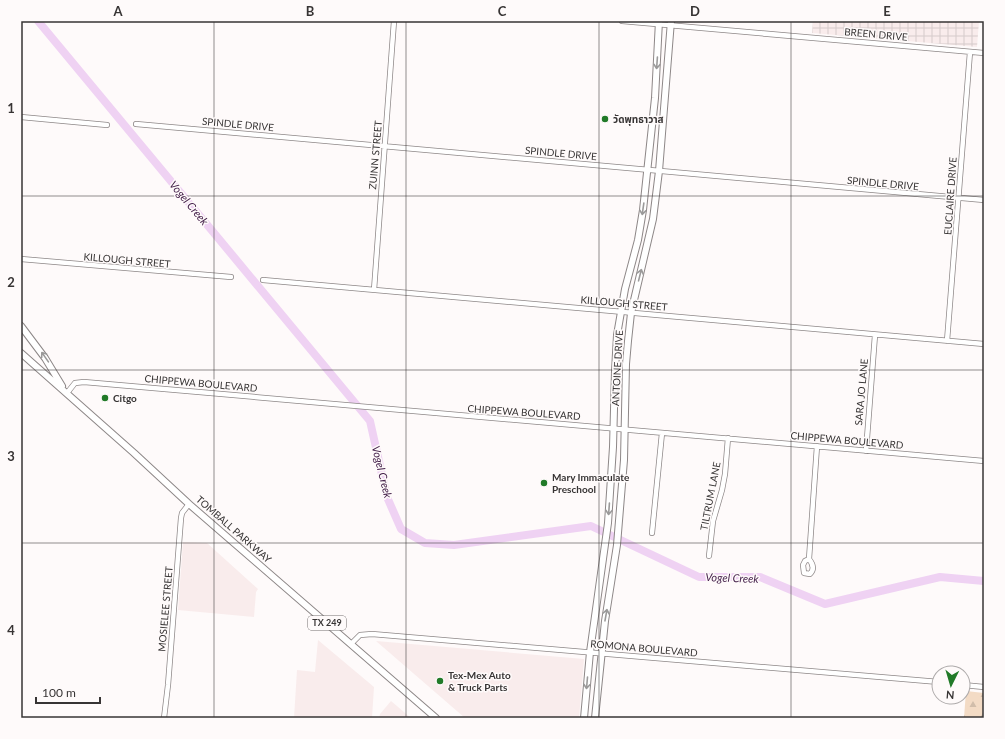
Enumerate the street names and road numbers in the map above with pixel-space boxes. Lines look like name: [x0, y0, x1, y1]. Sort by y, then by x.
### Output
street label: BREEN DRIVE: [844, 25, 908, 43]
street label: SPINDLE DRIVE: [202, 115, 275, 133]
street label: ZUINN STREET: [366, 120, 384, 190]
street label: SPINDLE DRIVE: [525, 144, 598, 162]
street label: EUCLAIRE DRIVE: [941, 156, 959, 235]
street label: SPINDLE DRIVE: [847, 174, 920, 192]
street label: KILLOUGH STREET: [83, 250, 171, 270]
street label: KILLOUGH STREET: [580, 293, 668, 313]
street label: ANTOINE DRIVE: [609, 330, 625, 406]
street label: SARA JO LANE: [852, 358, 870, 426]
street label: CHIPPEWA BOULEVARD: [144, 372, 258, 394]
street label: CHIPPEWA BOULEVARD: [467, 402, 581, 422]
street label: CHIPPEWA BOULEVARD: [790, 429, 904, 451]
street label: TILTRUM LANE: [697, 461, 723, 531]
street label: TOMBALL PARKWAY: [194, 493, 275, 565]
street label: MOSIELEE STREET: [155, 566, 175, 652]
road number: TX 249: [308, 616, 346, 630]
street label: ROMONA BOULEVARD: [590, 637, 699, 659]

